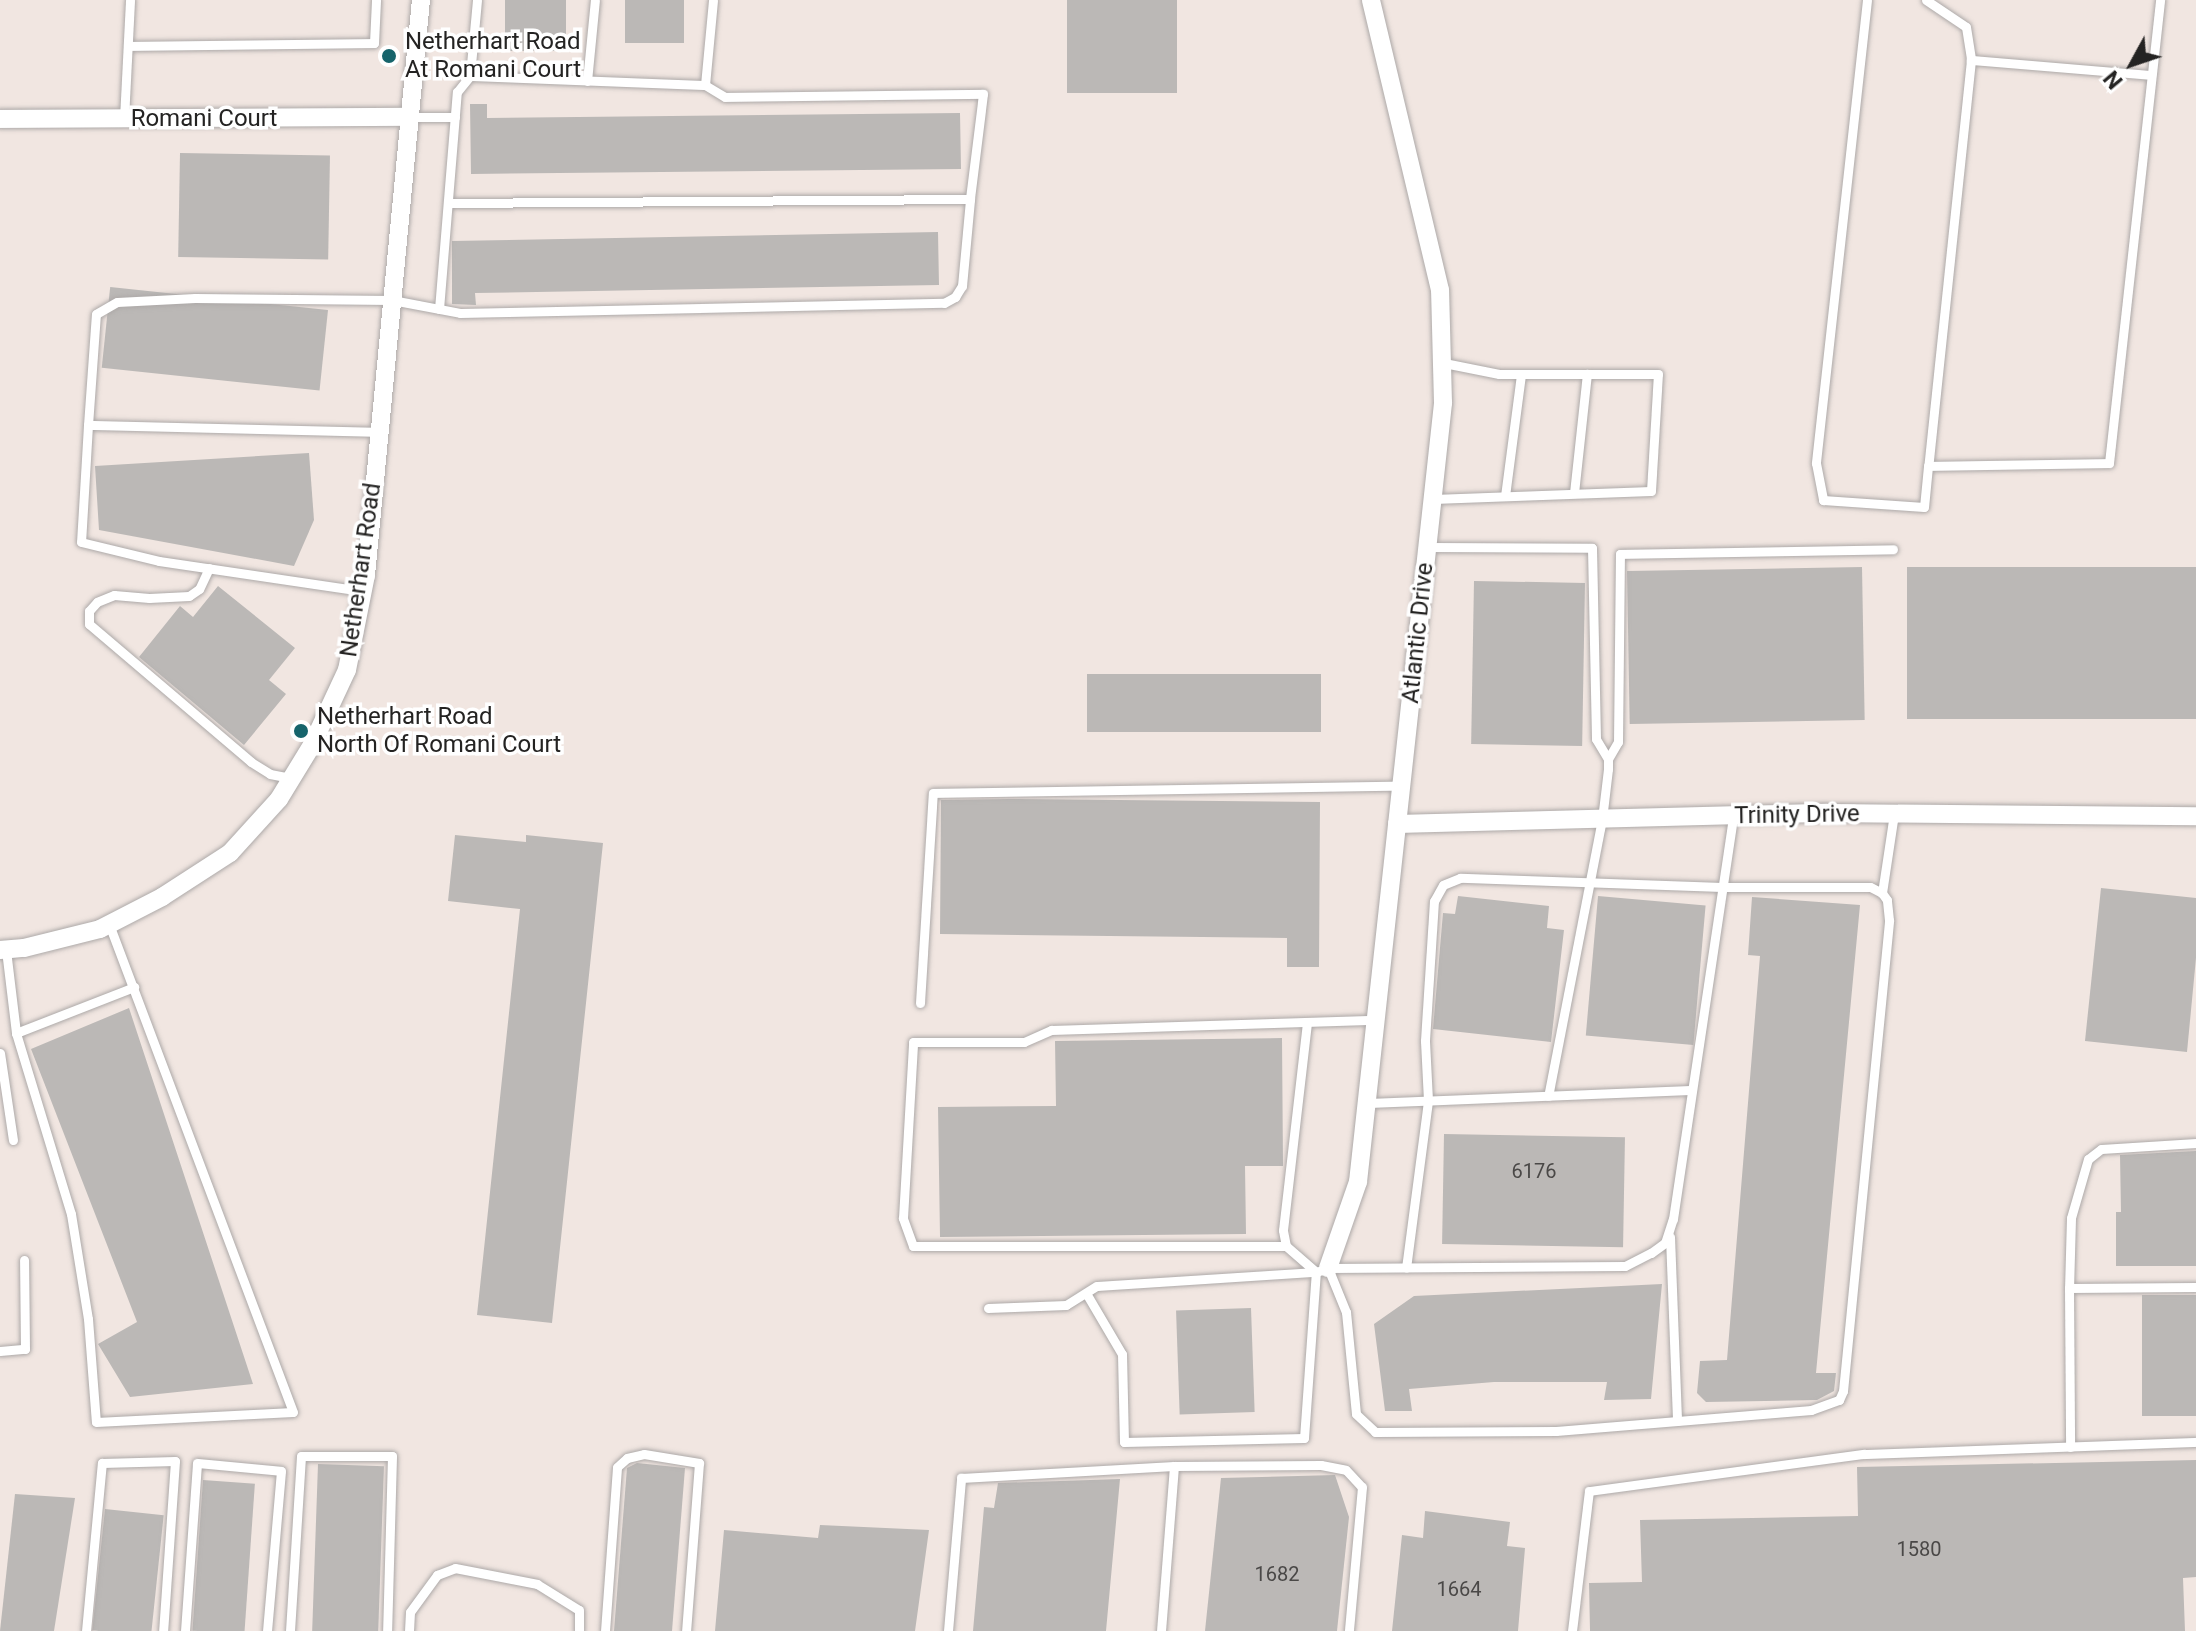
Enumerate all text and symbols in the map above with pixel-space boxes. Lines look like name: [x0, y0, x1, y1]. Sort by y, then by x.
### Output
north arrow: [2092, 24, 2172, 104]
place label: Netherhart Road At Romani Court: [405, 28, 581, 84]
marker: Netherhart Road At Romani Court: [380, 47, 398, 65]
text: N: [2099, 66, 2128, 94]
street label: Romani Court: [131, 105, 277, 133]
street label: Netherhart Road: [335, 481, 387, 659]
street label: Atlantic Drive: [1396, 561, 1440, 705]
place label: Netherhart Road North Of Romani Court: [317, 703, 561, 759]
marker: Netherhart Road North Of Romani Court: [292, 722, 310, 740]
street label: Trinity Drive: [1734, 800, 1860, 830]
house number: 6176: [1512, 1159, 1556, 1183]
house number: 1580: [1897, 1537, 1941, 1561]
house number: 1682: [1255, 1562, 1299, 1586]
house number: 1664: [1437, 1577, 1481, 1601]

